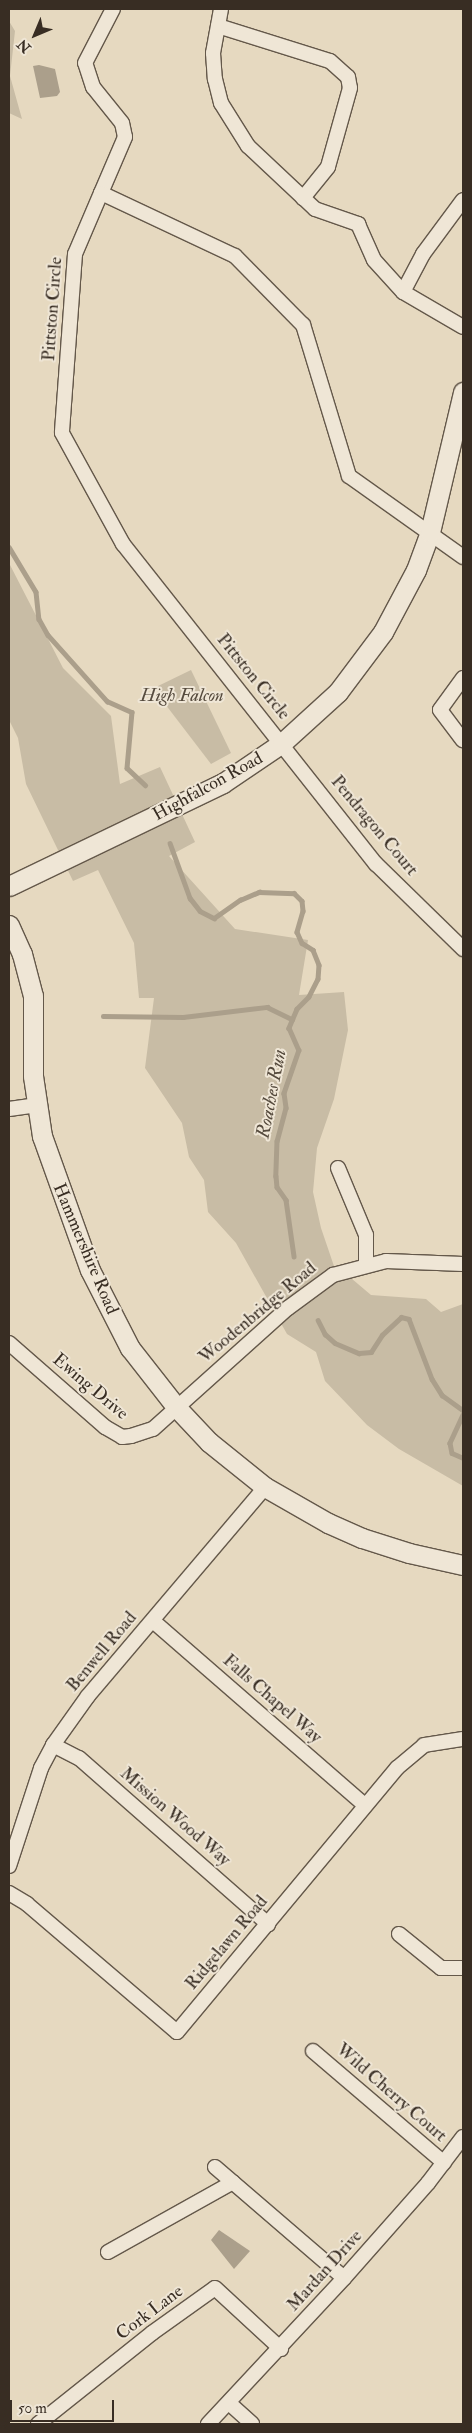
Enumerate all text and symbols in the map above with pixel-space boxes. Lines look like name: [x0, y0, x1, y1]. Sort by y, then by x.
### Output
north arrow: [10, 10, 60, 60]
text: N: [14, 36, 34, 56]
street label: Pittston Circle: [39, 256, 67, 362]
street label: Pittston Circle: [212, 630, 294, 724]
park label: High Falcon: [140, 685, 224, 707]
street label: Highfalcon Road: [149, 748, 267, 826]
street label: Pendragon Court: [326, 772, 422, 880]
water label: Roaches Run: [252, 1048, 292, 1140]
street label: Hammershire Road: [48, 1180, 122, 1318]
street label: Woodenbridge Road: [195, 1258, 321, 1368]
street label: Ewing Drive: [48, 1349, 132, 1425]
street label: Benwell Road: [62, 1608, 142, 1696]
street label: Falls Chapel Way: [218, 1650, 326, 1748]
street label: Mission Wood Way: [115, 1763, 235, 1871]
street label: Ridgelawn Road: [181, 1891, 273, 1995]
street label: Wild Cherry Court: [331, 2039, 451, 2147]
street label: Mardan Drive: [283, 2226, 367, 2316]
street label: Cork Lane: [112, 2281, 188, 2345]
scale bar: [12, 2390, 116, 2422]
text: 50 m: [18, 2399, 47, 2418]

